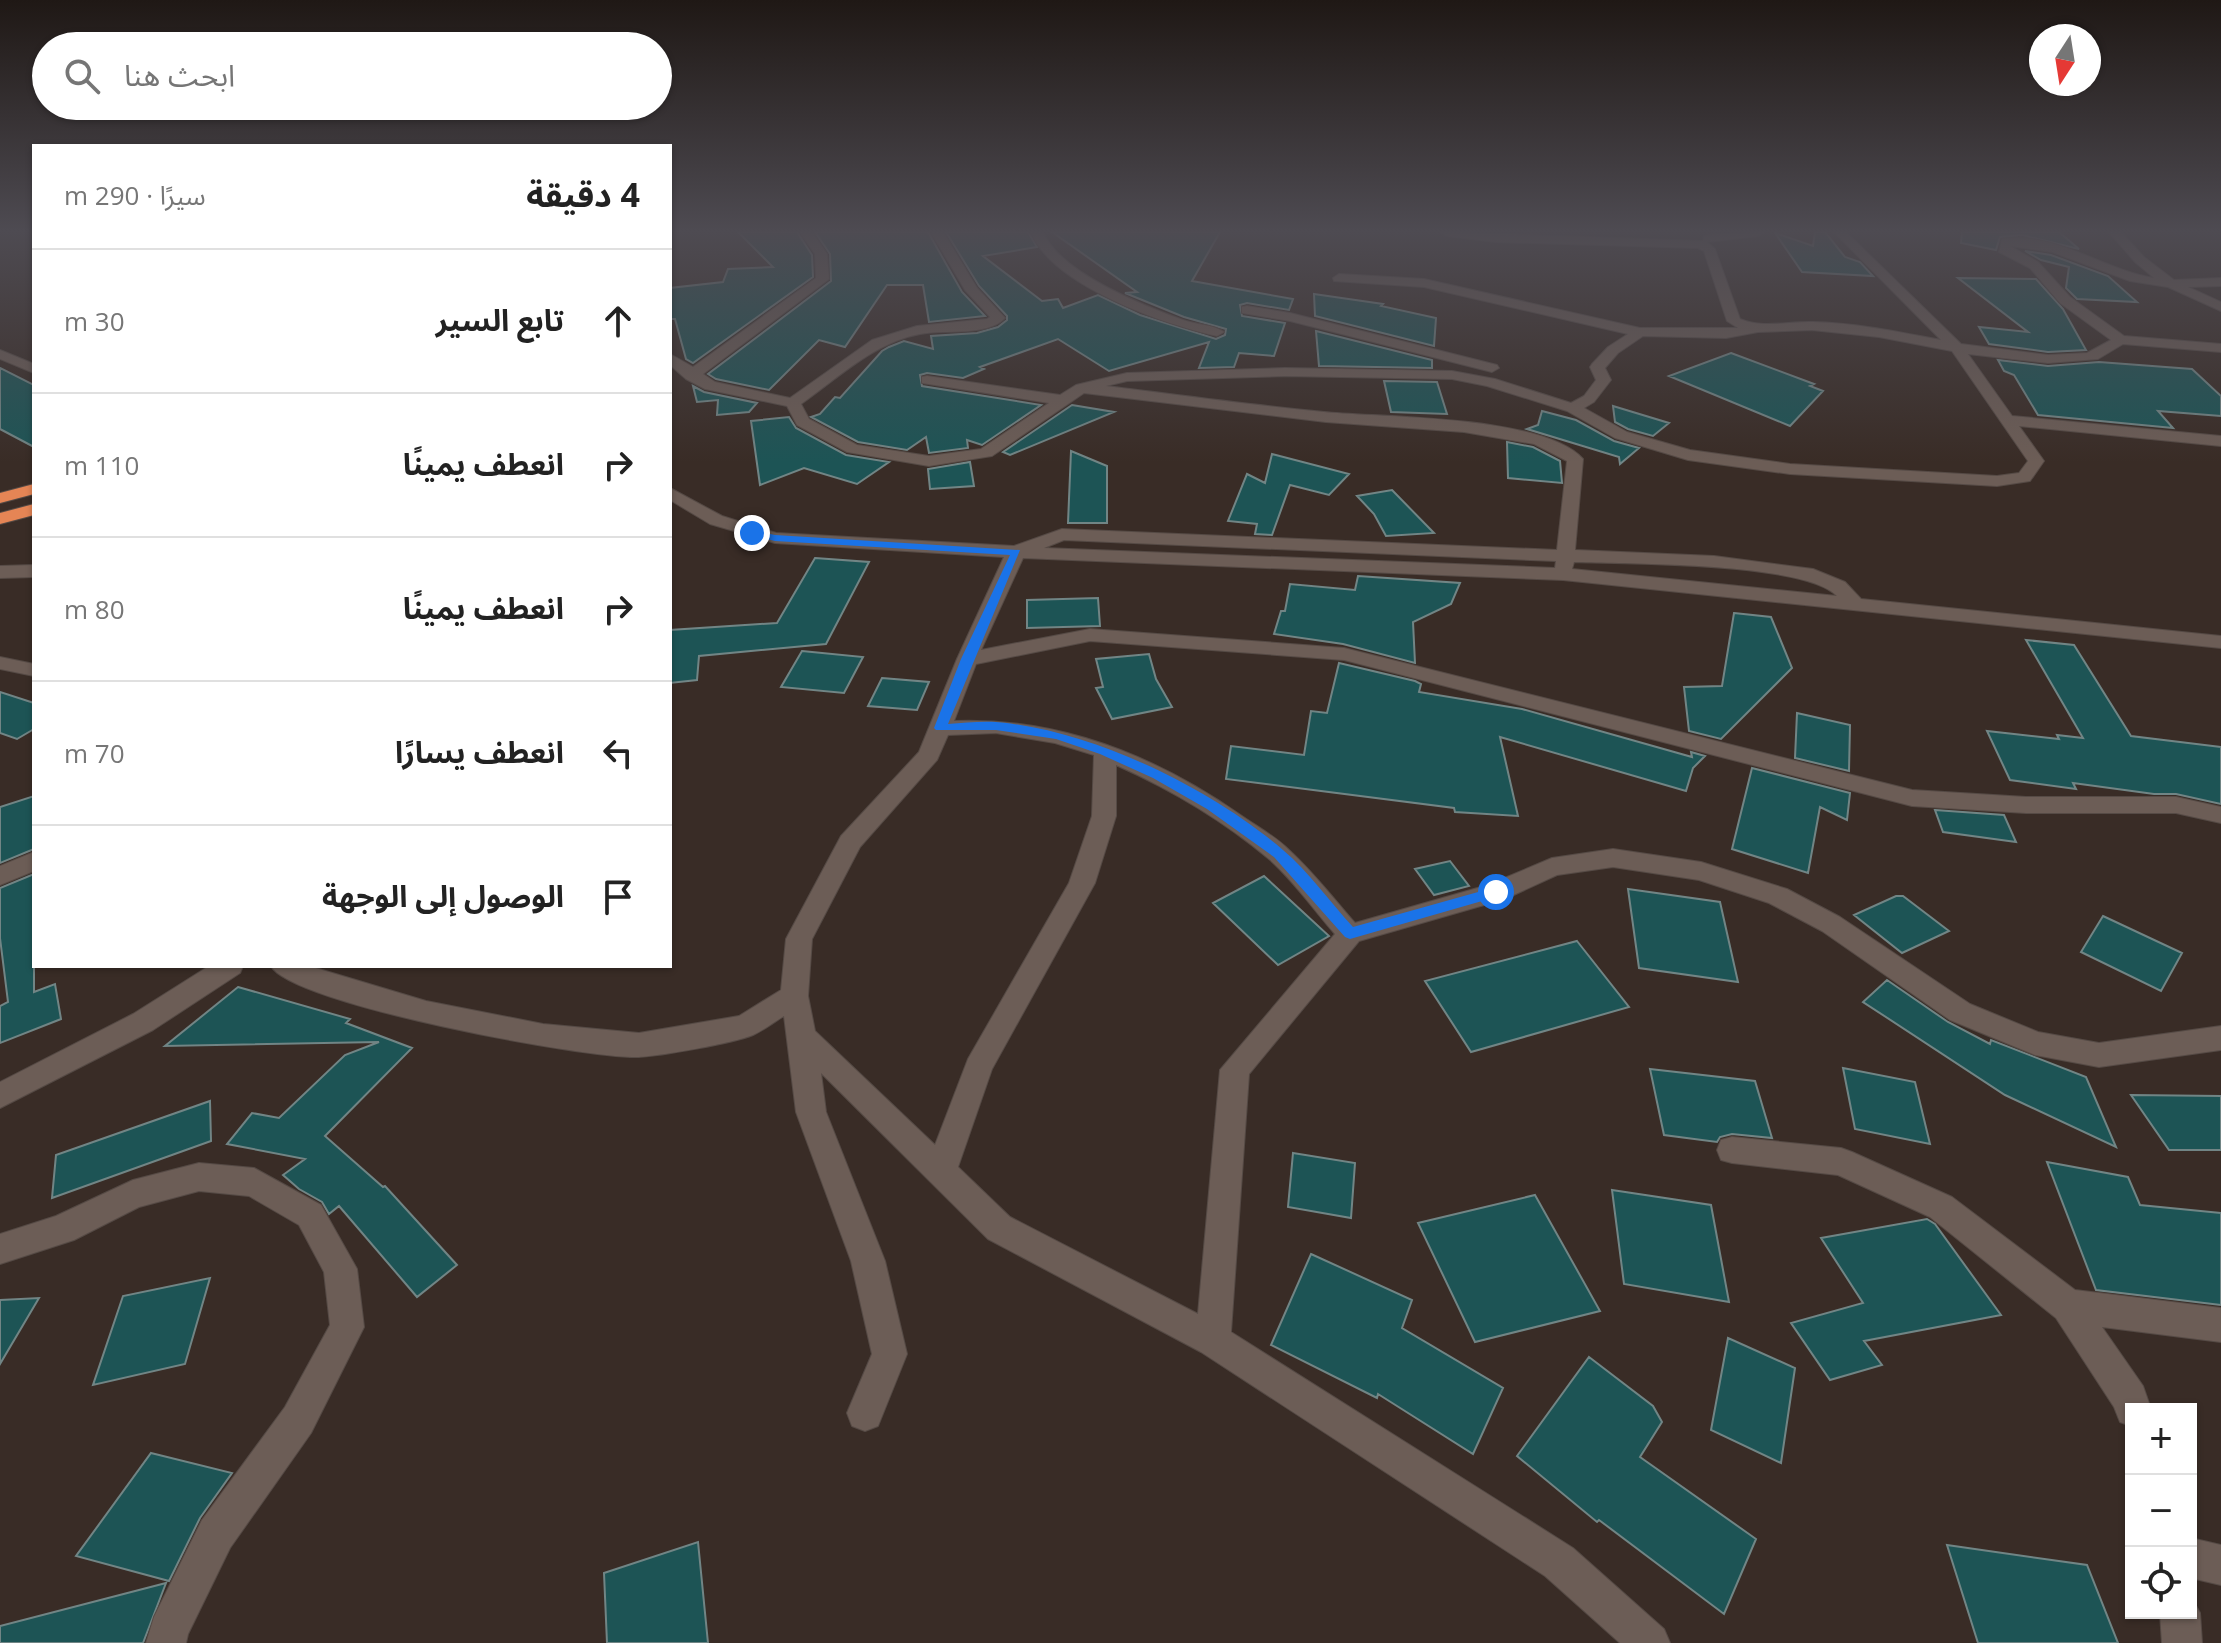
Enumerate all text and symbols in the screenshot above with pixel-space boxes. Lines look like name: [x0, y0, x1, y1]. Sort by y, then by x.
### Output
north arrow: [2029, 24, 2101, 96]
search box: [32, 32, 672, 120]
icon: search: [60, 54, 104, 98]
text: ابحث هنا: [124, 54, 235, 95]
text: 4 دقيقة: [526, 171, 640, 217]
text: سيرًا · 290 m: [64, 177, 206, 213]
text: تابع السير: [436, 299, 564, 340]
icon: ahead: [596, 299, 640, 343]
text: 30 m: [64, 303, 125, 339]
text: انعطف يمينًا: [403, 443, 564, 484]
icon: right: [596, 443, 640, 487]
text: 110 m: [64, 447, 139, 483]
route end: [734, 515, 770, 551]
text: انعطف يمينًا: [403, 587, 564, 628]
icon: right: [596, 587, 640, 631]
text: 80 m: [64, 591, 125, 627]
text: انعطف يسارًا: [395, 731, 564, 772]
icon: left: [596, 731, 640, 775]
text: 70 m: [64, 735, 125, 771]
route start: [1478, 874, 1514, 910]
text: الوصول إلى الوجهة: [322, 875, 564, 916]
icon: arrive: [596, 875, 640, 919]
map controls: [2125, 1403, 2197, 1619]
button: +: [2125, 1403, 2197, 1475]
button: −: [2125, 1475, 2197, 1547]
button: locate: [2125, 1547, 2197, 1619]

